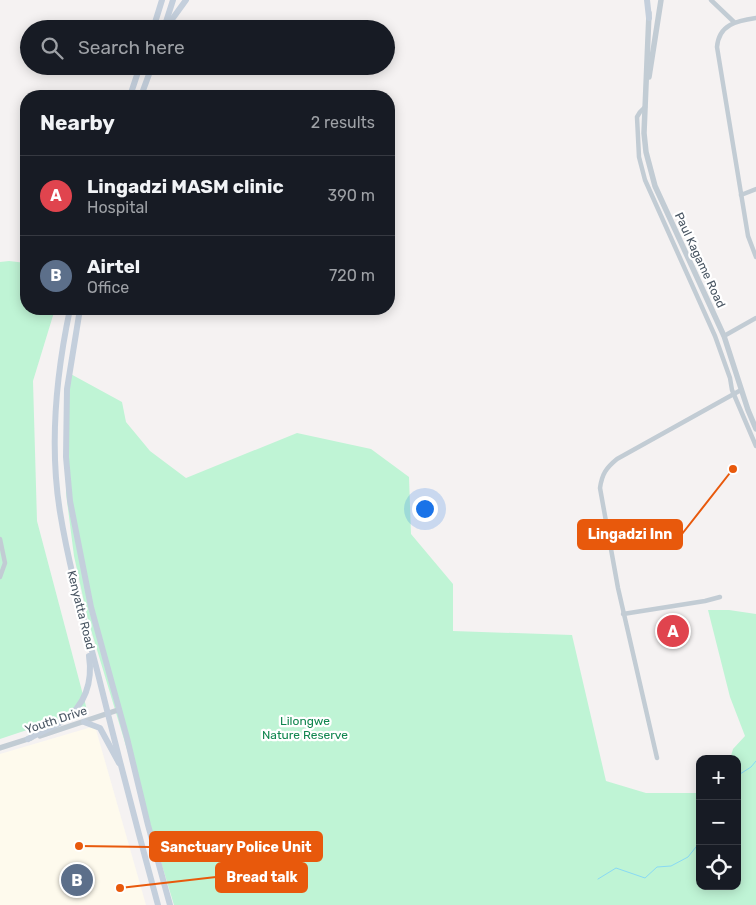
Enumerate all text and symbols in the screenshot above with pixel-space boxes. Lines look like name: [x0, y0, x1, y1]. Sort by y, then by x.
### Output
search box: [20, 20, 395, 75]
icon: search: [38, 34, 66, 62]
text: Search here: [78, 36, 185, 59]
text: Nearby: [40, 110, 115, 135]
text: 2 results: [311, 113, 375, 132]
text: Lingadzi MASM clinic: [87, 175, 284, 198]
text: A: [50, 186, 62, 205]
text: 390 m: [328, 186, 375, 205]
text: Hospital: [87, 198, 148, 217]
street label: Paul Kagame Road: [672, 210, 728, 310]
text: Airtel: [87, 255, 140, 278]
text: B: [50, 266, 62, 285]
text: 720 m: [329, 266, 375, 285]
text: Office: [87, 278, 129, 297]
your location: [412, 496, 438, 522]
callout: Lingadzi Inn: [578, 520, 682, 549]
text: Lingadzi Inn: [588, 526, 672, 543]
street label: Kenyatta Road: [64, 569, 98, 651]
pin: A: [657, 612, 689, 650]
street label: Youth Drive: [23, 703, 89, 737]
park label: Lilongwe Nature Reserve: [262, 714, 348, 742]
map controls: [696, 755, 741, 890]
button: +: [696, 755, 741, 800]
button: −: [696, 800, 741, 845]
callout: Sanctuary Police Unit: [150, 832, 322, 861]
text: Sanctuary Police Unit: [160, 839, 312, 856]
button: locate: [696, 845, 741, 890]
pin: B: [61, 861, 93, 899]
callout: Bread talk: [216, 863, 307, 892]
text: Bread talk: [226, 869, 298, 886]

